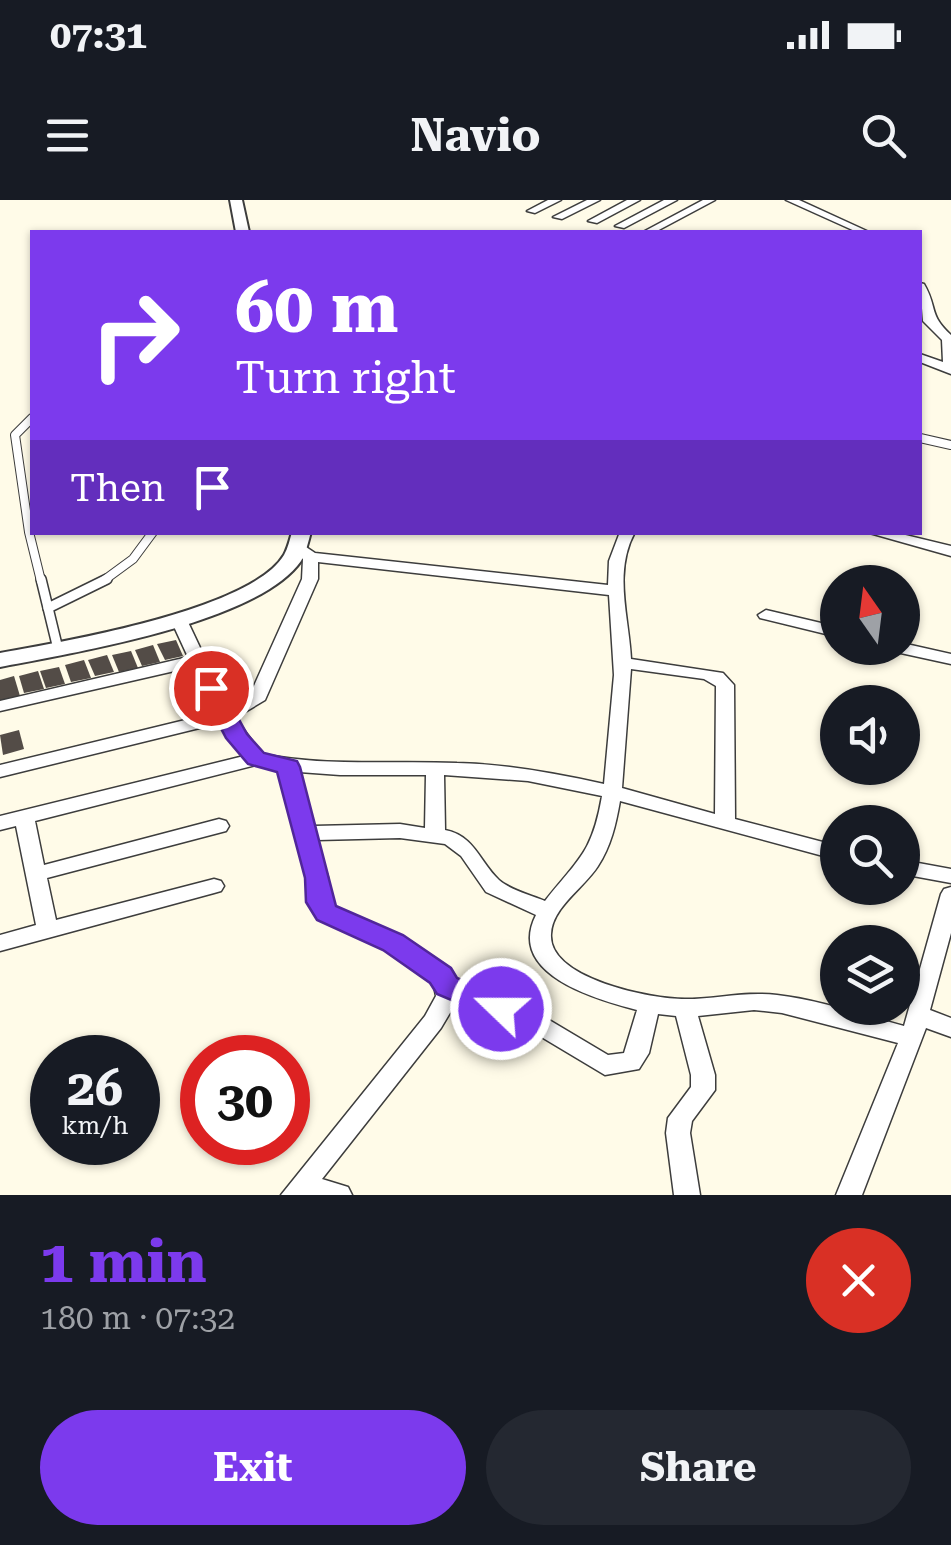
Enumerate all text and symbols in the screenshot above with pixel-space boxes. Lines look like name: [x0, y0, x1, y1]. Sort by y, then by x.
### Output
text: 07:31: [50, 13, 147, 57]
icon: menu: [40, 108, 95, 163]
icon: search: [856, 108, 911, 163]
text: Navio: [410, 109, 541, 162]
text: 60 m: [235, 267, 399, 349]
icon: right: [70, 270, 200, 400]
text: Turn right: [235, 351, 456, 404]
icon: arrive: [185, 460, 240, 515]
text: Then: [70, 466, 165, 510]
north arrow: [820, 565, 920, 665]
map controls: [820, 565, 920, 1025]
pin: [169, 646, 254, 731]
icon: arrive: [184, 661, 239, 716]
button: sound: [820, 685, 920, 785]
button: search: [820, 805, 920, 905]
button: layers: [820, 925, 920, 1025]
position arrow: [449, 957, 553, 1061]
speed limit sign: 30: [180, 1035, 310, 1165]
text: 26: [67, 1059, 123, 1117]
text: km/h: [62, 1111, 128, 1140]
text: 1 min: [40, 1226, 207, 1297]
button: close: [806, 1228, 911, 1333]
text: 180 m · 07:32: [40, 1299, 235, 1337]
button: Exit: [40, 1410, 466, 1525]
button: Share: [486, 1410, 911, 1525]

